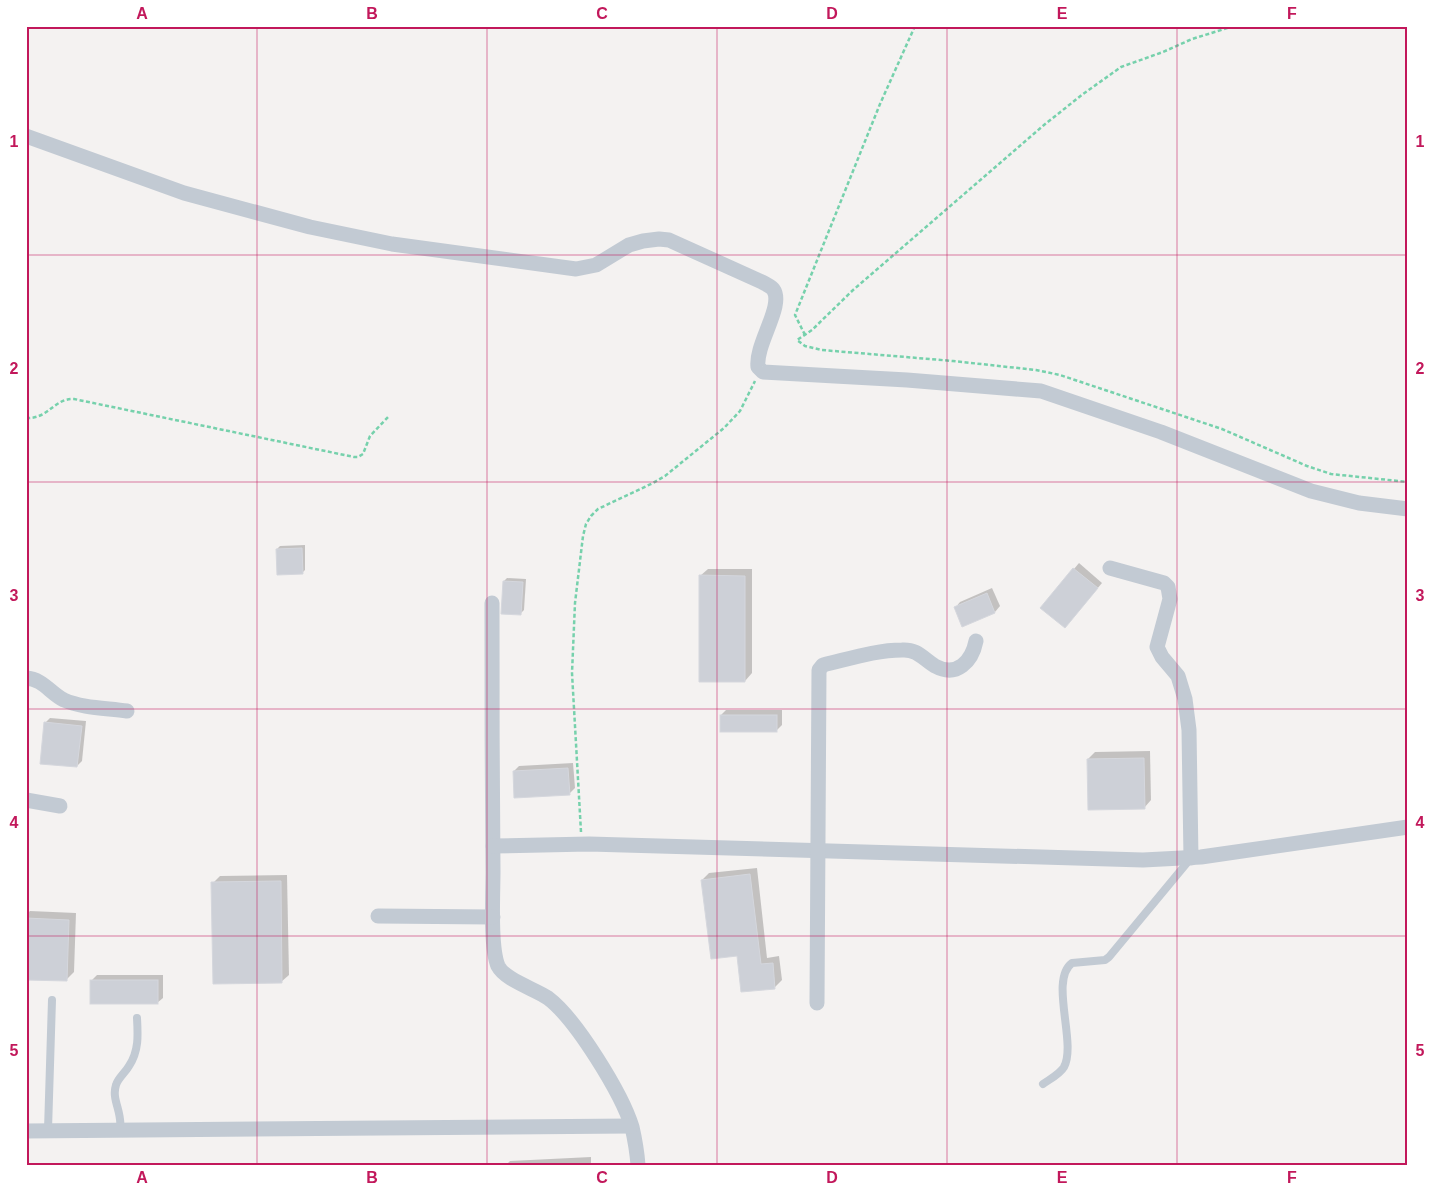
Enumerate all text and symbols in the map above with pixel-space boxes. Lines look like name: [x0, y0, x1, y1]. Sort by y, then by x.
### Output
text: A: [136, 5, 148, 22]
text: B: [366, 5, 378, 22]
text: C: [596, 5, 608, 22]
text: D: [826, 5, 838, 22]
text: E: [1057, 5, 1068, 22]
text: F: [1287, 5, 1297, 22]
text: 1: [10, 133, 19, 150]
text: 1: [1416, 133, 1425, 150]
text: 2: [10, 360, 19, 377]
text: 2: [1416, 360, 1425, 377]
text: 3: [10, 587, 19, 604]
text: 3: [1416, 587, 1425, 604]
text: 4: [10, 814, 19, 831]
text: 4: [1416, 814, 1425, 831]
text: 5: [10, 1042, 19, 1059]
text: 5: [1416, 1042, 1425, 1059]
text: A: [136, 1169, 148, 1186]
text: B: [366, 1169, 378, 1186]
text: C: [596, 1169, 608, 1186]
text: D: [826, 1169, 838, 1186]
text: E: [1057, 1169, 1068, 1186]
text: F: [1287, 1169, 1297, 1186]

